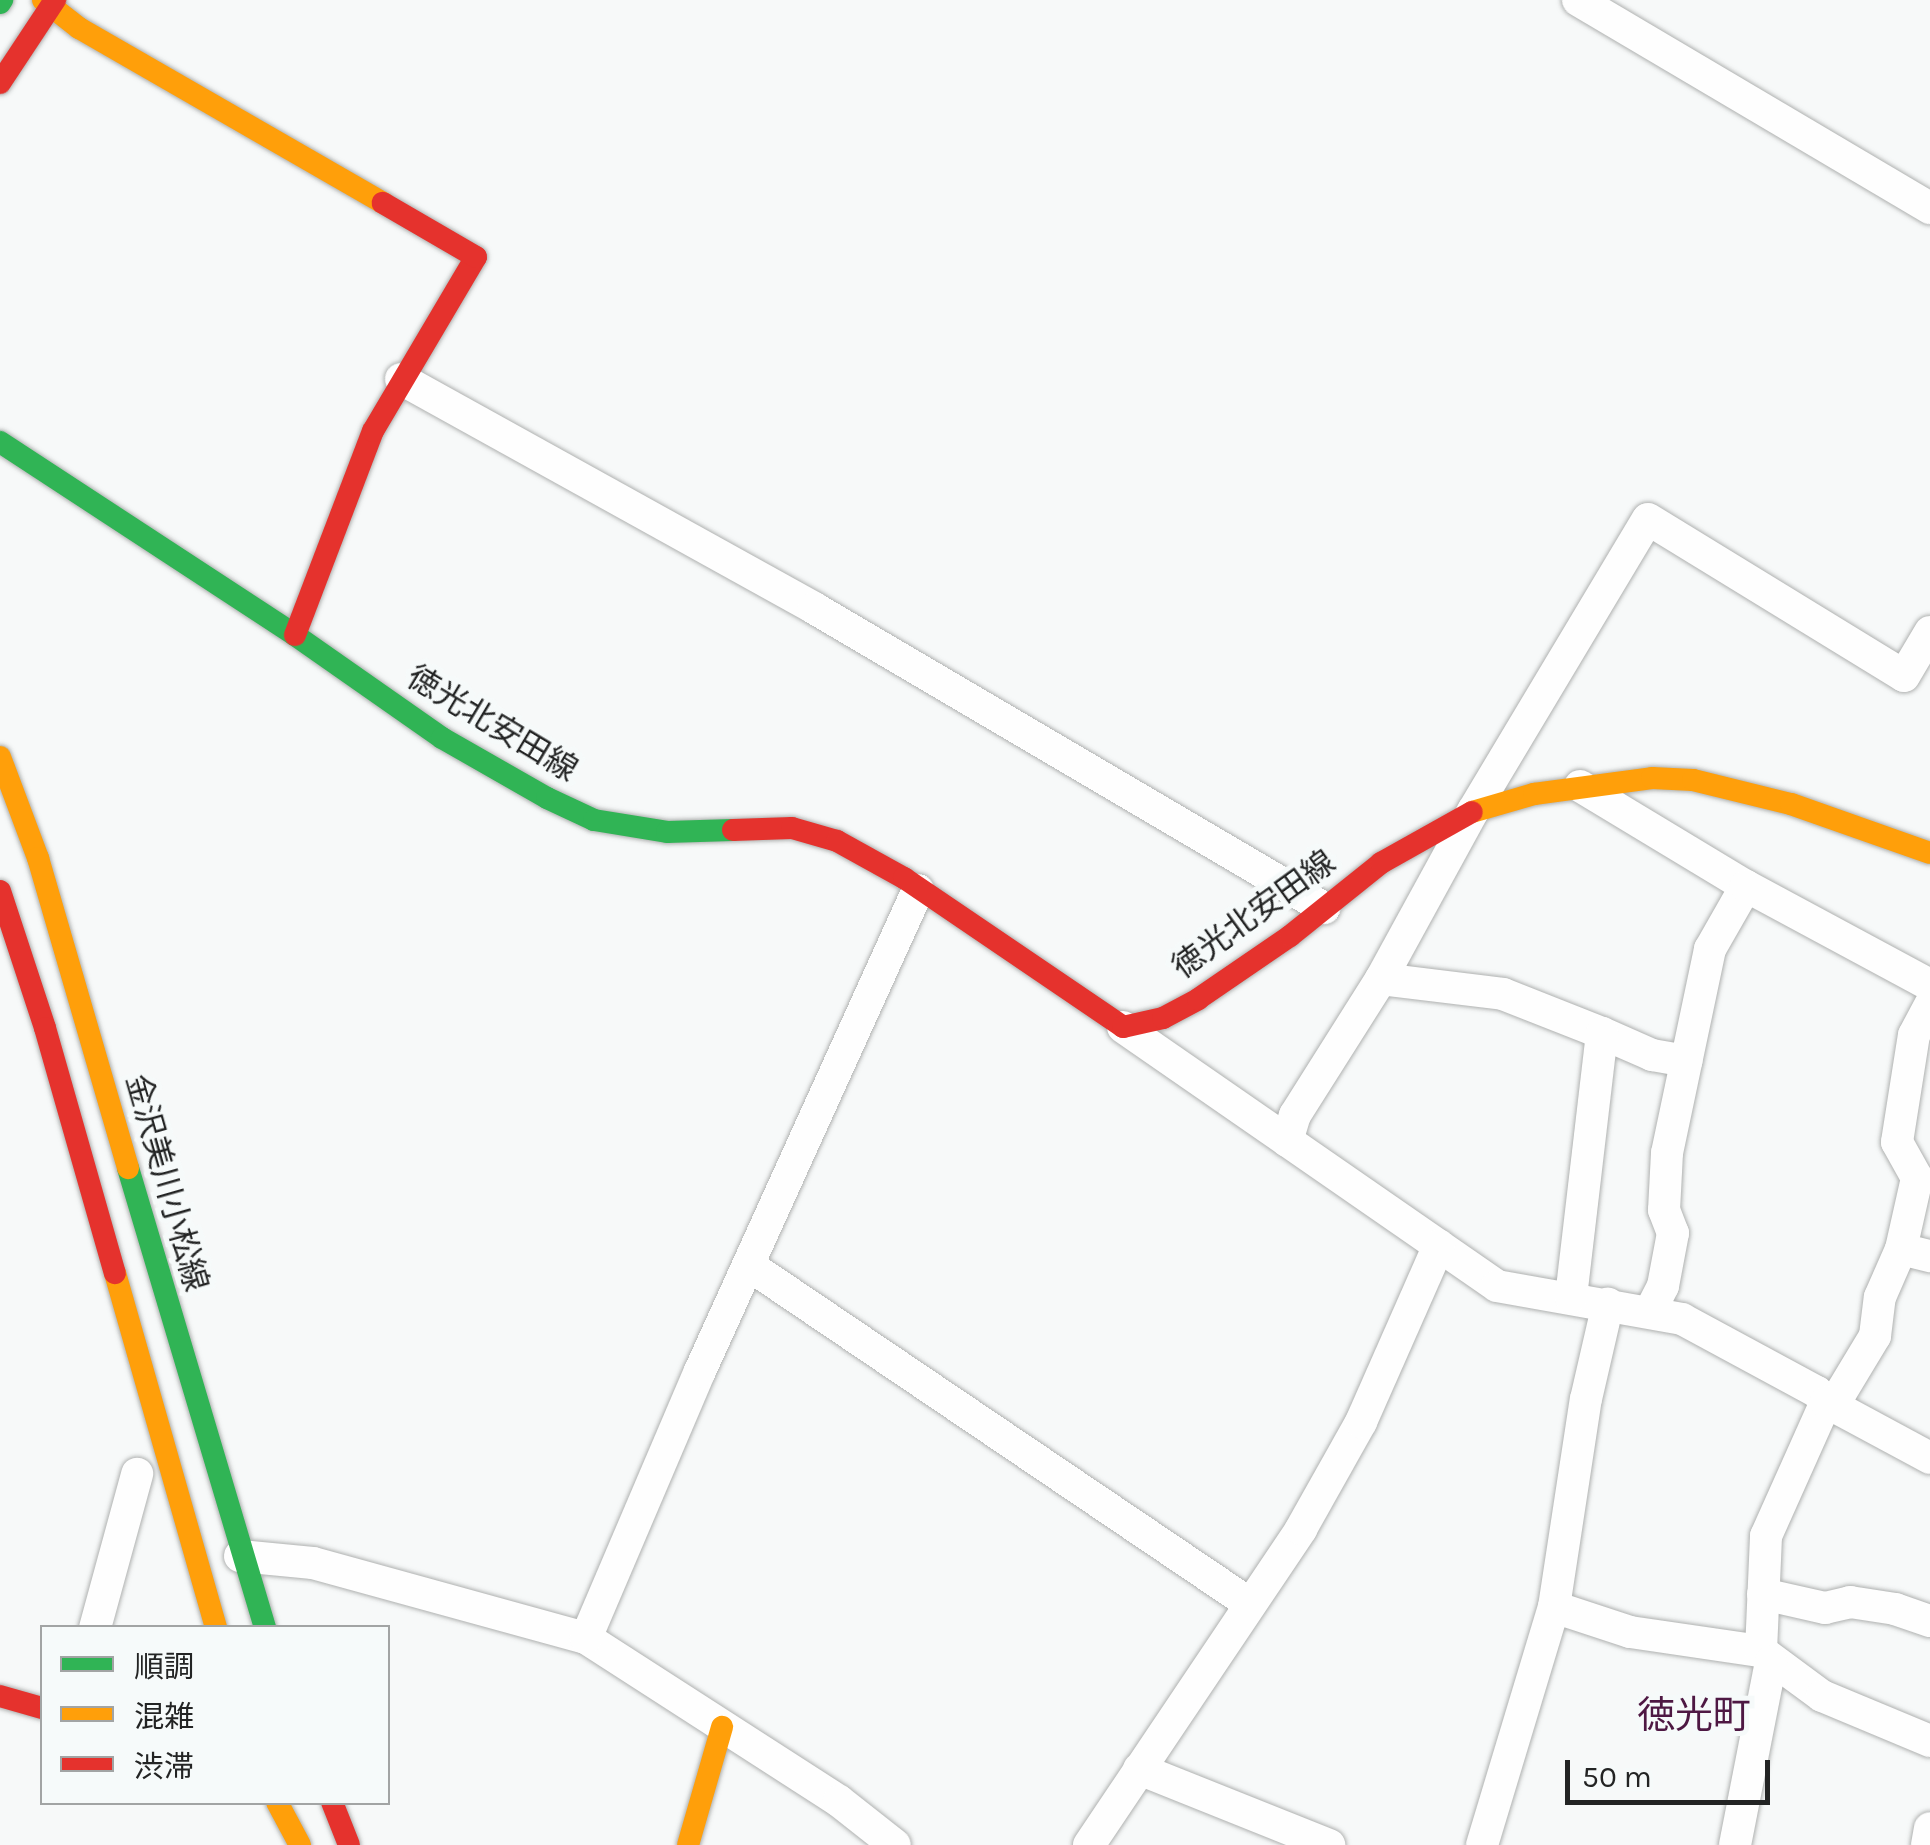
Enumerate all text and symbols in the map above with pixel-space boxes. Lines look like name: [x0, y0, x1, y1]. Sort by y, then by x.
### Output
street label: 徳光北安田線: [400, 658, 584, 790]
street label: 徳光北安田線: [1165, 843, 1343, 987]
street label: 金沢美川小松線: [117, 1070, 215, 1296]
legend: [40, 1625, 390, 1805]
text: 順調: [134, 1649, 194, 1685]
district label: 徳光町: [1637, 1693, 1751, 1739]
text: 混雑: [134, 1699, 194, 1735]
scale bar: [1570, 1740, 1775, 1802]
text: 渋滞: [134, 1749, 194, 1785]
text: 50 m: [1582, 1759, 1652, 1795]

